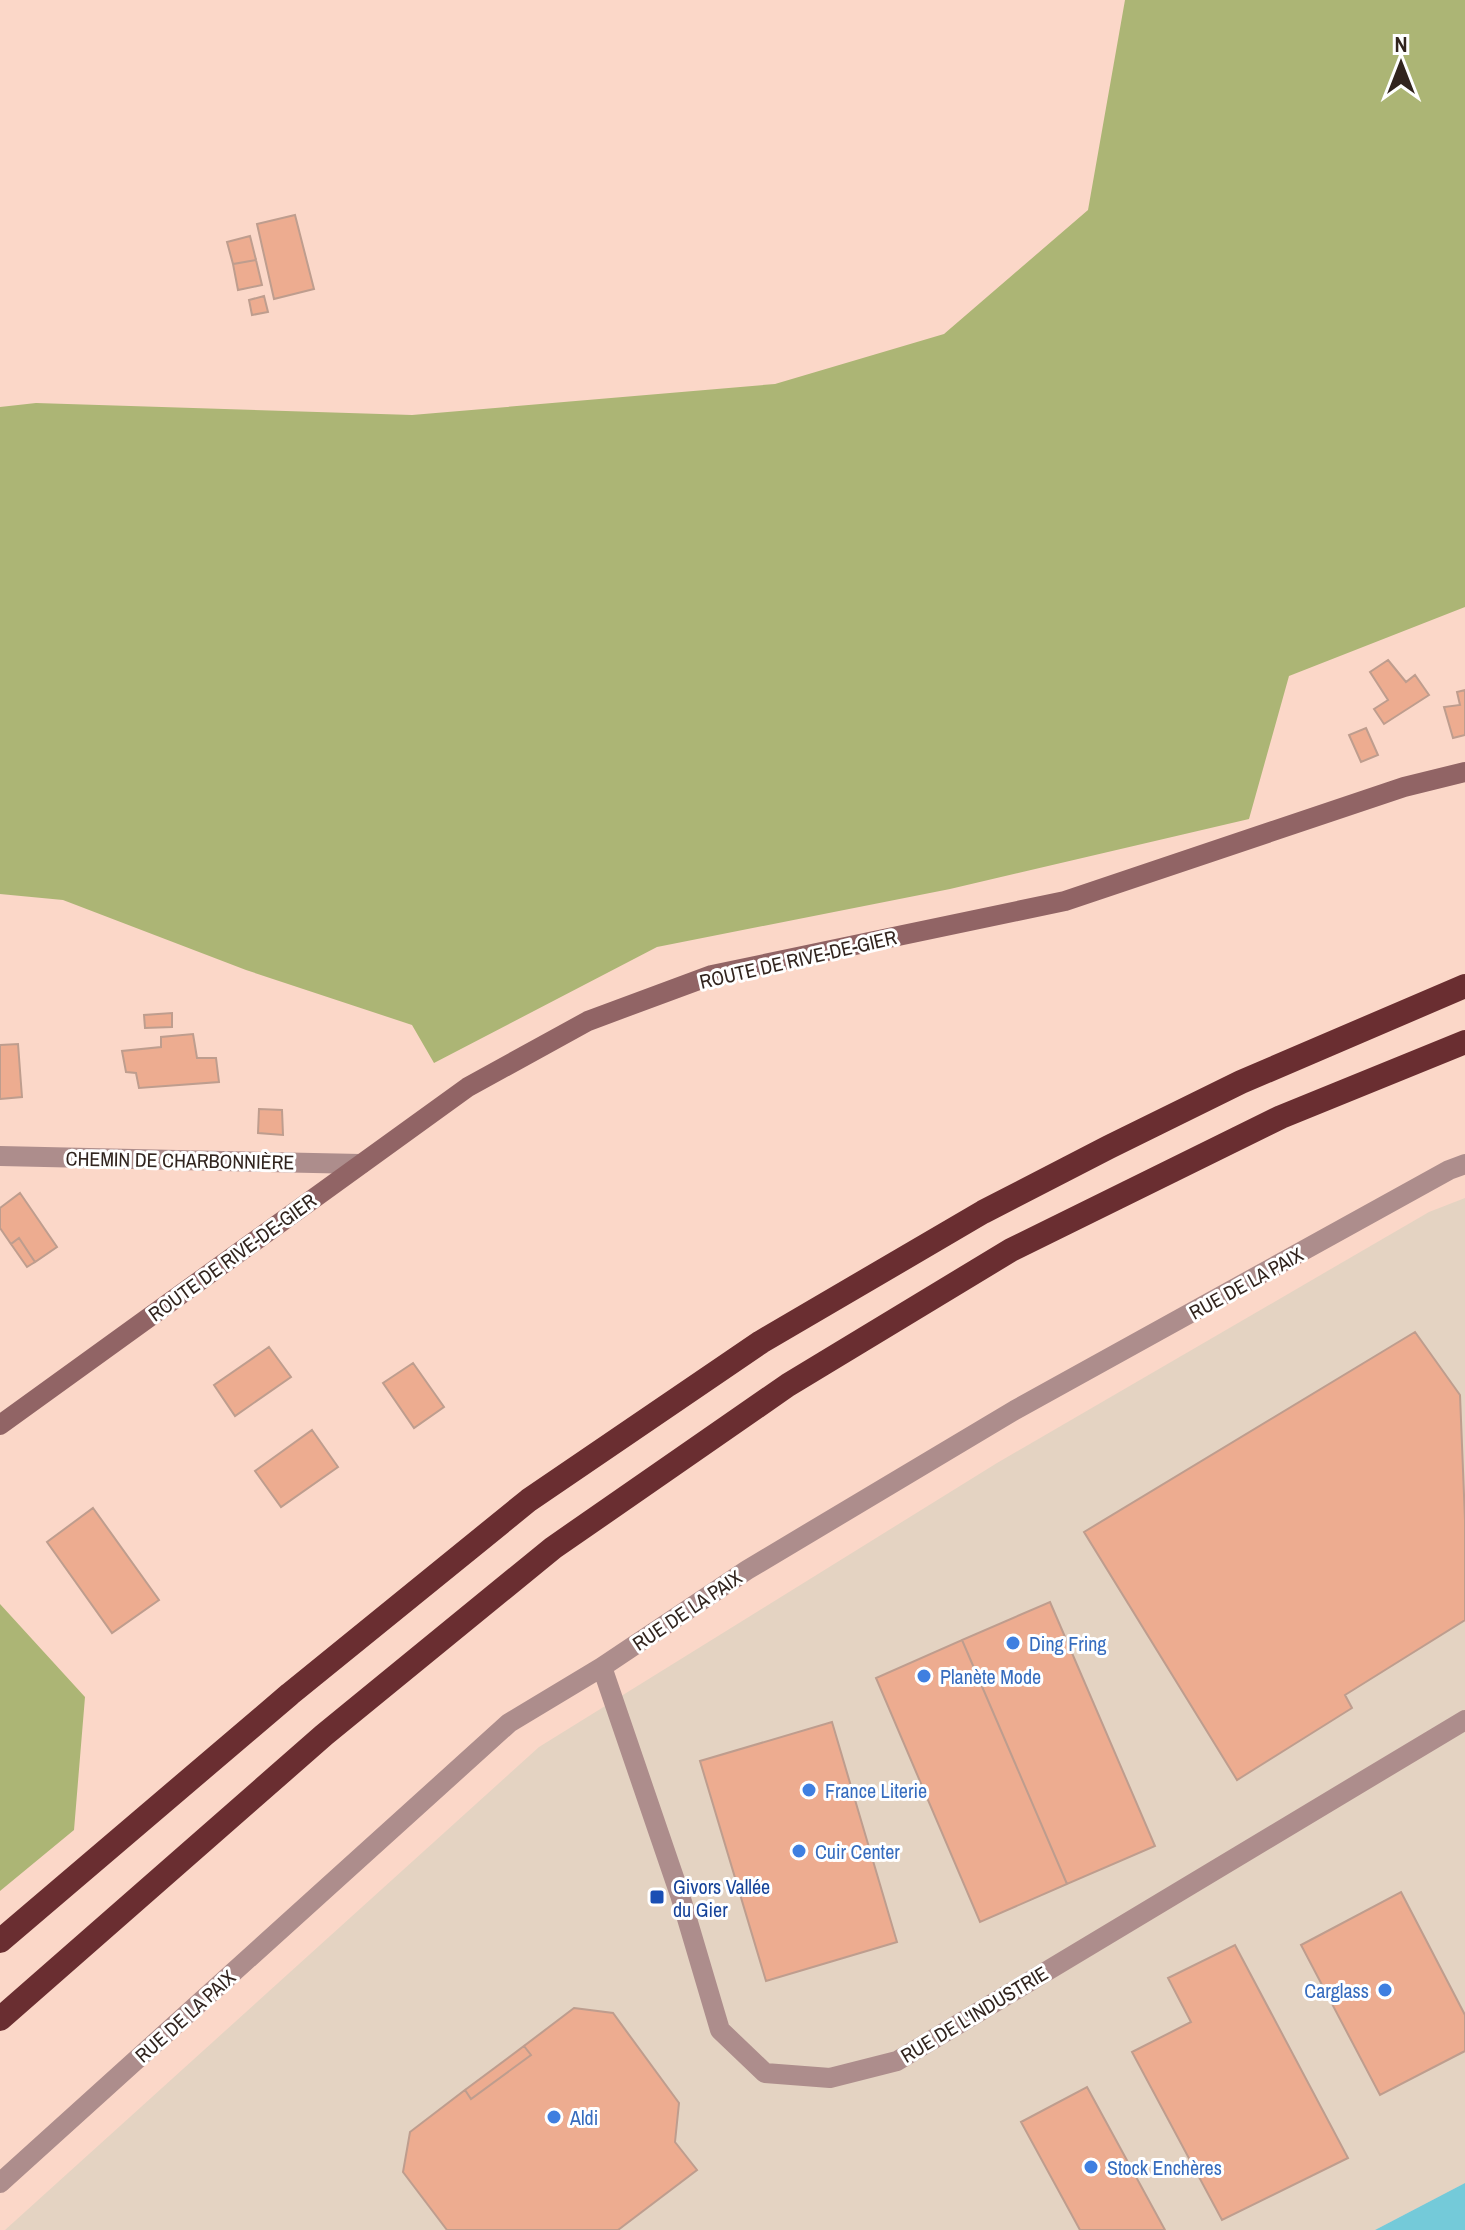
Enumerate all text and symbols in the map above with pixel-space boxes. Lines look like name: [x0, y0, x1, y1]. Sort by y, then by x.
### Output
north arrow: [1361, 24, 1441, 104]
text: N: [1394, 29, 1408, 59]
street label: ROUTE DE RIVE-DE-GIER: [697, 923, 899, 995]
street label: CHEMIN DE CHARBONNIÈRE: [65, 1145, 295, 1175]
street label: ROUTE DE RIVE-DE-GIER: [143, 1187, 322, 1327]
street label: RUE DE LA PAIX: [1184, 1241, 1308, 1325]
street label: RUE DE LA PAIX: [627, 1563, 747, 1657]
place label: Ding Fring: [1029, 1630, 1106, 1657]
marker: Ding Fring: [1004, 1634, 1022, 1652]
place label: Planète Mode: [940, 1663, 1041, 1690]
marker: Planète Mode: [915, 1667, 933, 1685]
place label: France Literie: [825, 1777, 927, 1804]
marker: France Literie: [800, 1781, 818, 1799]
place label: Cuir Center: [815, 1838, 900, 1865]
marker: Cuir Center: [790, 1842, 808, 1860]
place label: Givors Vallée du Gier: [673, 1873, 770, 1923]
marker: Givors Vallée du Gier: [648, 1888, 666, 1906]
street label: RUE DE L'INDUSTRIE: [895, 1959, 1053, 2069]
street label: RUE DE LA PAIX: [129, 1964, 241, 2068]
place label: Carglass: [1304, 1977, 1369, 2004]
marker: Carglass: [1376, 1981, 1394, 1999]
place label: Aldi: [569, 2104, 598, 2131]
marker: Aldi: [545, 2108, 563, 2126]
place label: Stock Enchères: [1107, 2154, 1222, 2181]
marker: Stock Enchères: [1082, 2158, 1100, 2176]

